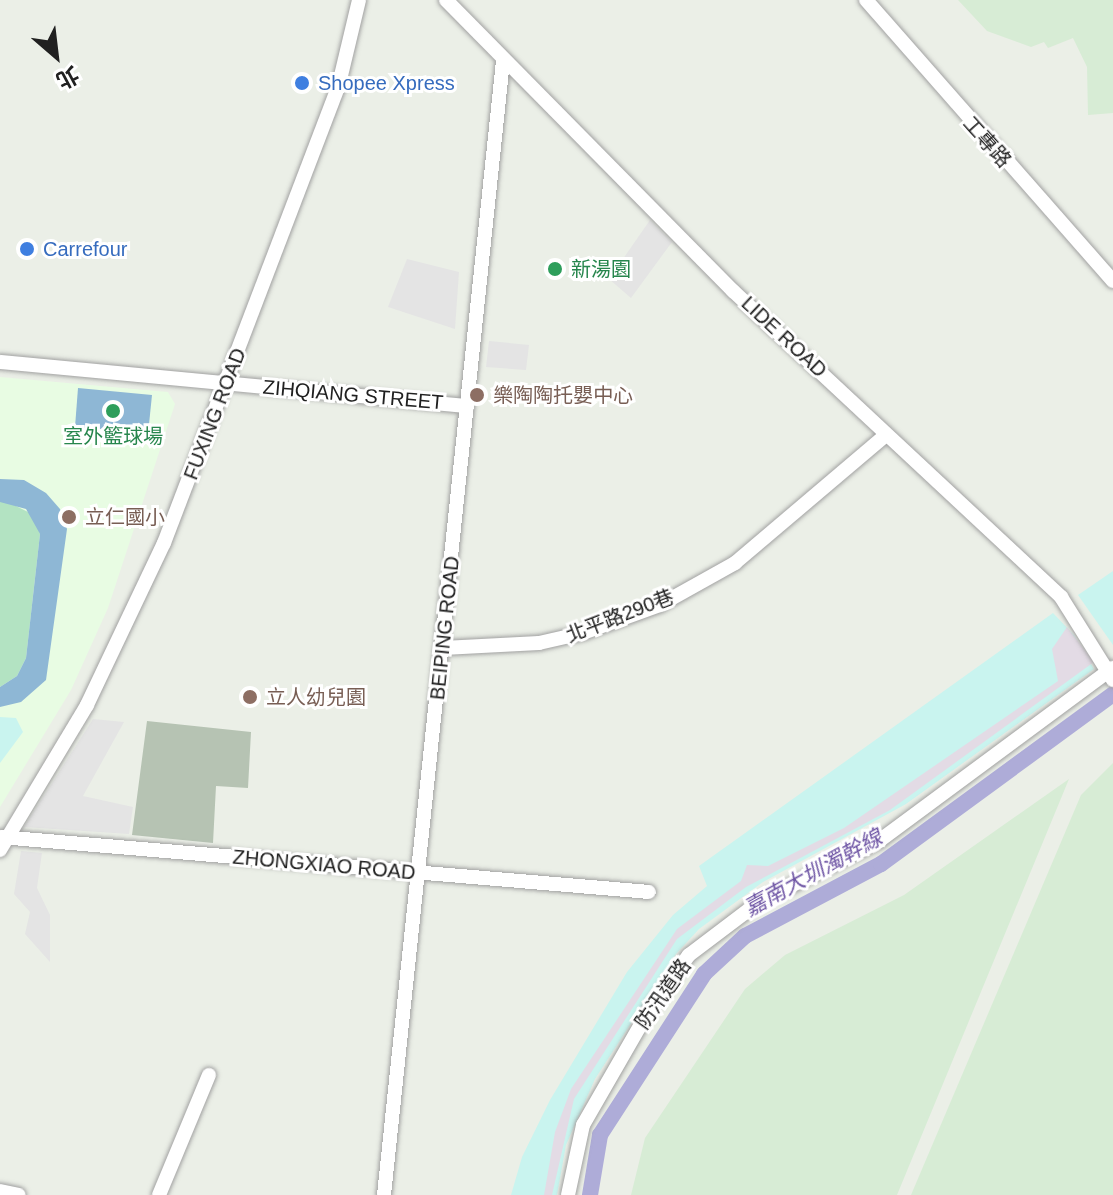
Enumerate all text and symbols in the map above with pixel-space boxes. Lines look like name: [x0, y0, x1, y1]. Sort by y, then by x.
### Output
north arrow: [16, 16, 96, 96]
text: 北: [52, 61, 83, 94]
place label: Shopee Xpress: [318, 71, 455, 95]
marker: Shopee Xpress: [293, 74, 311, 92]
street label: 工專路: [958, 112, 1016, 172]
place label: Carrefour: [43, 237, 127, 261]
marker: Carrefour: [18, 240, 36, 258]
place label: 新湯園: [571, 257, 631, 281]
marker: 新湯園: [546, 260, 564, 278]
street label: LIDE ROAD: [736, 291, 832, 383]
street label: FUXING ROAD: [179, 345, 251, 483]
street label: ZIHQIANG STREET: [262, 375, 444, 415]
place label: 樂陶陶托嬰中心: [493, 383, 633, 407]
marker: 樂陶陶托嬰中心: [468, 386, 486, 404]
marker: 室外籃球場: [104, 402, 122, 420]
place label: 室外籃球場: [63, 424, 163, 448]
place label: 立仁國小: [85, 505, 165, 529]
marker: 立仁國小: [60, 508, 78, 526]
street label: BEIPING ROAD: [426, 555, 464, 701]
street label: 北平路290巷: [563, 584, 677, 648]
place label: 立人幼兒園: [266, 685, 366, 709]
marker: 立人幼兒園: [241, 688, 259, 706]
water label: 嘉南大圳濁幹線: [739, 824, 887, 922]
street label: ZHONGXIAO ROAD: [232, 845, 416, 885]
street label: 防汛道路: [630, 954, 696, 1034]

